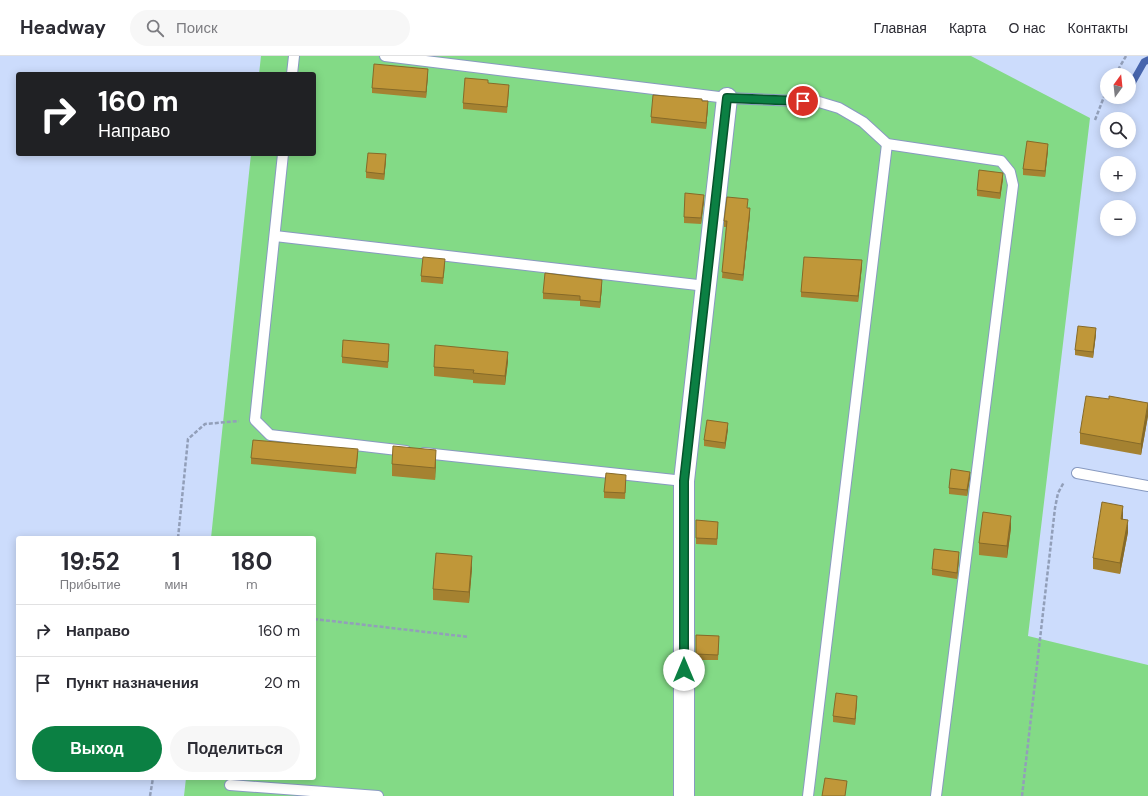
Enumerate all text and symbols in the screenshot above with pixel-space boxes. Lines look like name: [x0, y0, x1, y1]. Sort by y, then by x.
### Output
search box: [130, 10, 410, 46]
text: Headway: [20, 15, 106, 40]
icon: search: [144, 17, 166, 39]
text: Поиск: [176, 18, 218, 38]
text: Главная: [874, 19, 927, 37]
text: Карта: [949, 19, 986, 37]
text: О нас: [1008, 19, 1046, 37]
text: Контакты: [1068, 19, 1128, 37]
north arrow: [1100, 68, 1136, 104]
map controls: [1100, 68, 1136, 236]
text: 160 m: [98, 83, 179, 120]
pin: [786, 84, 820, 118]
icon: right: [32, 88, 84, 140]
icon: arrive: [792, 90, 814, 112]
button: search: [1100, 112, 1136, 148]
text: Направо: [98, 119, 170, 143]
button: +: [1100, 156, 1136, 192]
button: −: [1100, 200, 1136, 236]
text: 19:52: [61, 546, 120, 577]
text: 1: [172, 546, 180, 577]
text: 180: [231, 546, 272, 577]
text: Прибытие: [60, 576, 121, 593]
text: мин: [164, 576, 188, 593]
text: m: [246, 576, 258, 593]
icon: right: [32, 620, 54, 642]
text: Направо: [66, 621, 130, 641]
text: 160 m: [258, 621, 300, 641]
position arrow: [663, 649, 705, 691]
icon: arrive: [32, 672, 54, 694]
text: Пункт назначения: [66, 673, 199, 693]
text: 20 m: [264, 673, 300, 693]
button: Выход: [32, 726, 162, 772]
button: Поделиться: [170, 726, 300, 772]

